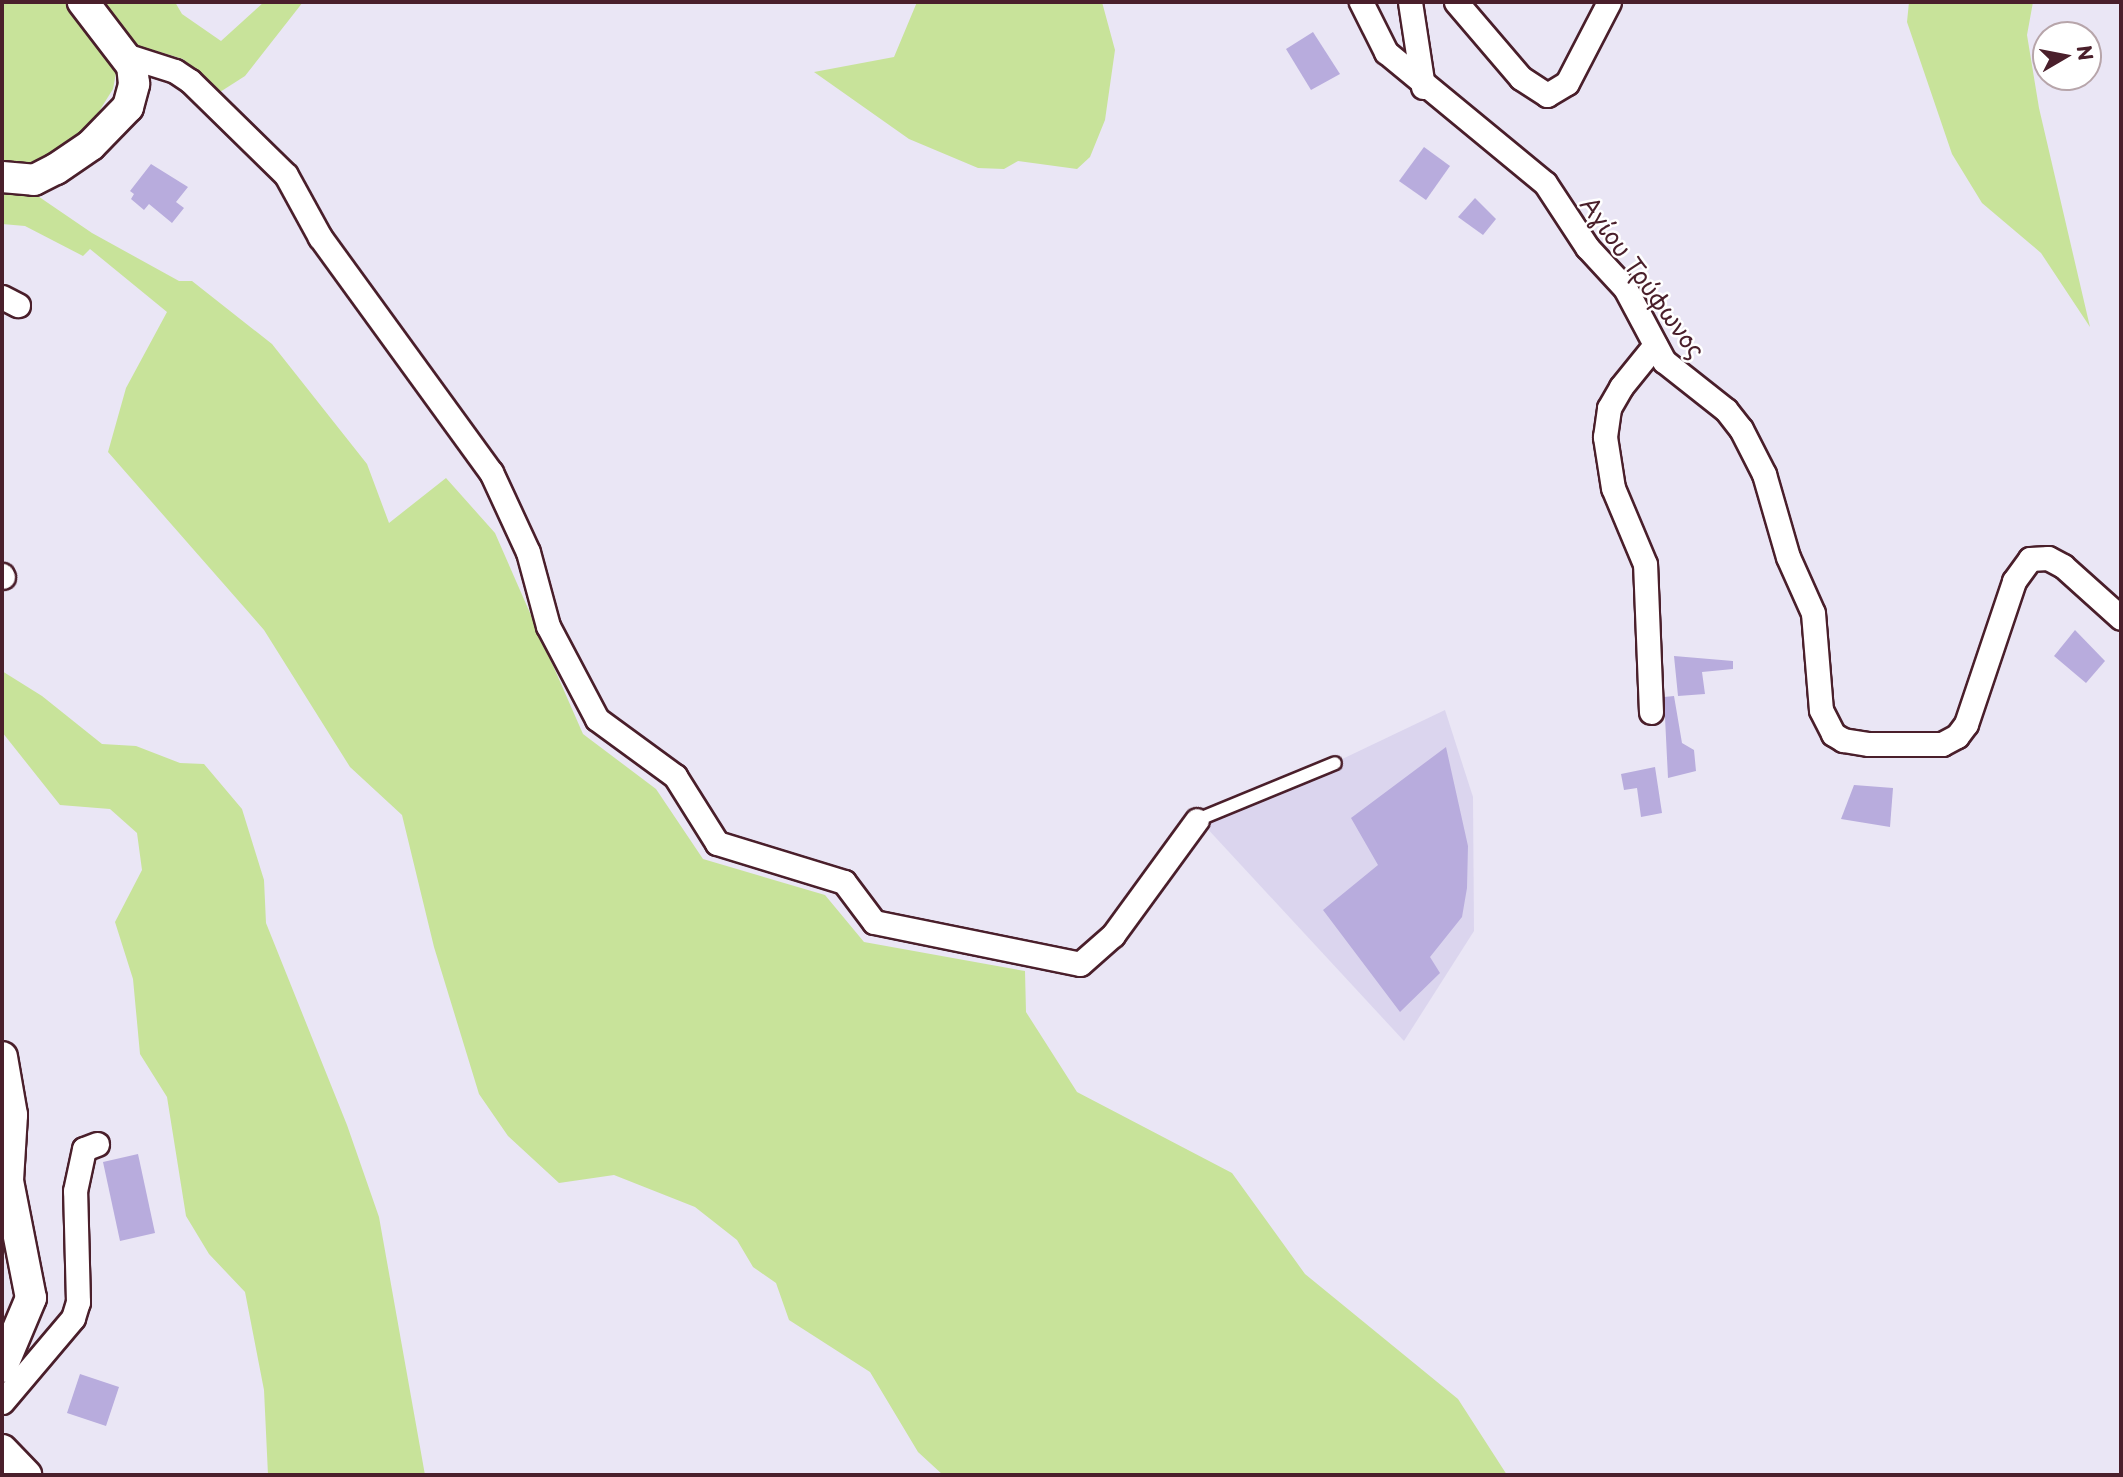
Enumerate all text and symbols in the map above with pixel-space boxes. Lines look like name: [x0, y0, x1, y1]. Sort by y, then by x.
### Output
north arrow: [2032, 21, 2102, 91]
text: N: [2071, 43, 2101, 63]
street label: Αγίου Τρύφωνος: [1575, 191, 1711, 363]

